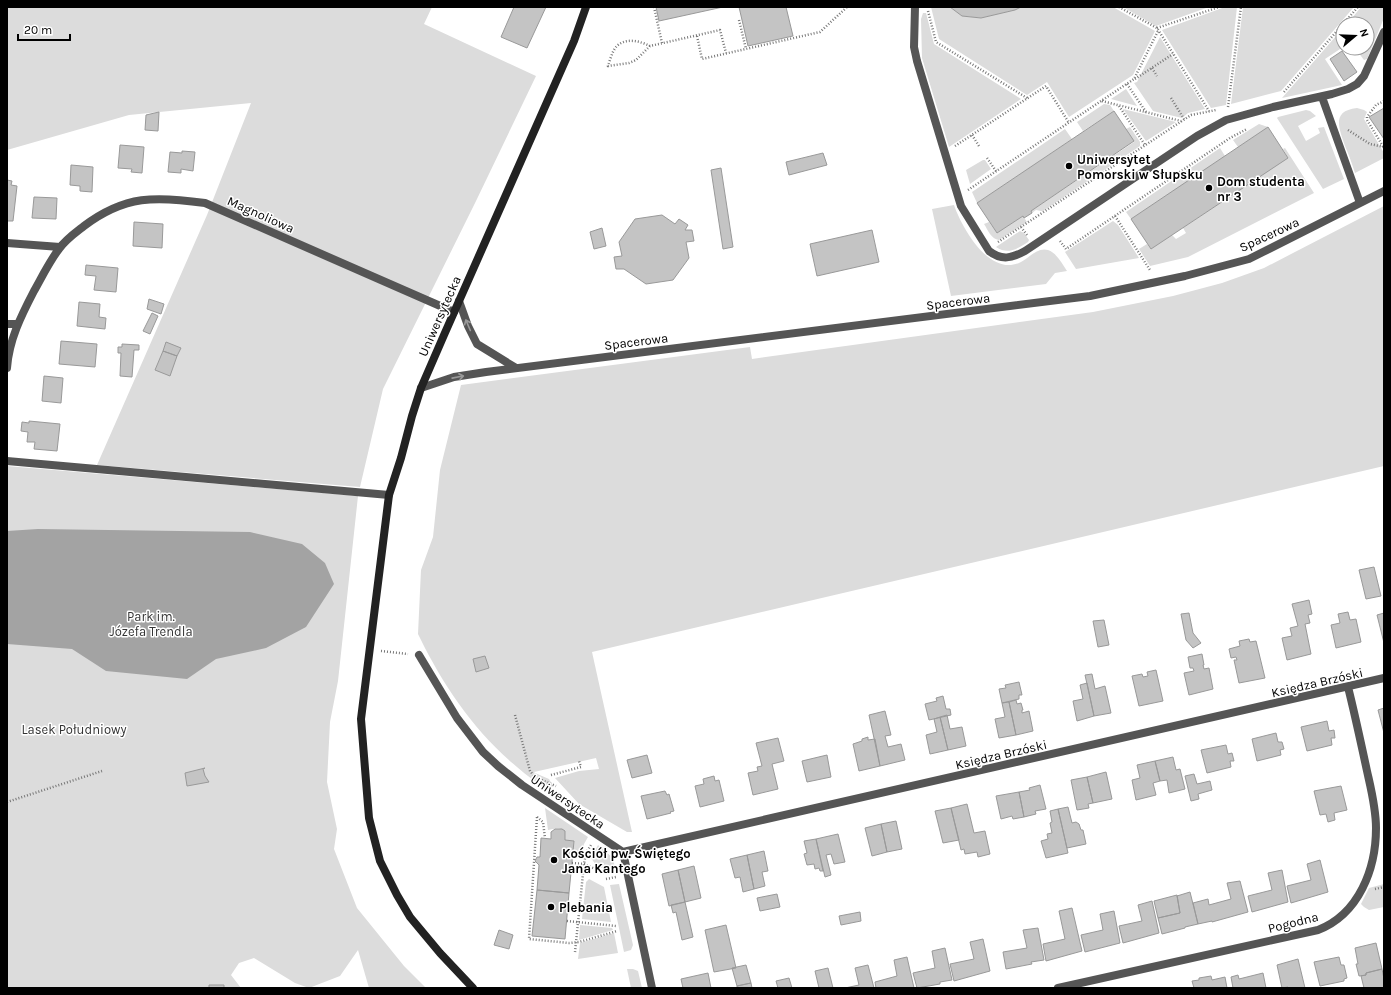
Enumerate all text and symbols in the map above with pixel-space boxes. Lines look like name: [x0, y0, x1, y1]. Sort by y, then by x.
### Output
scale bar: [18, 16, 70, 42]
north arrow: [1335, 16, 1375, 56]
text: 20 m: [24, 23, 52, 37]
text: N: [1357, 27, 1371, 39]
place label: Uniwersytet Pomorski w Słupsku: [1077, 152, 1203, 182]
marker: Uniwersytet Pomorski w Słupsku: [1064, 161, 1074, 171]
place label: Dom studenta nr 3: [1217, 174, 1305, 204]
marker: Dom studenta nr 3: [1204, 183, 1214, 193]
street label: Magnoliowa: [225, 193, 297, 236]
street label: Spacerowa: [1237, 214, 1302, 255]
street label: Uniwersytecka: [415, 274, 464, 359]
street label: Spacerowa: [925, 290, 991, 313]
one-way arrow: [464, 320, 471, 332]
street label: Spacerowa: [603, 330, 669, 353]
one-way arrow: [451, 372, 464, 380]
park label: Park im. Józefa Trendla: [109, 609, 193, 639]
street label: Księdza Brzóski: [1270, 665, 1364, 700]
park label: Lasek Południowy: [22, 722, 126, 737]
street label: Księdza Brzóski: [954, 737, 1048, 772]
street label: Uniwersytecka: [528, 771, 608, 832]
place label: Kościół pw. Świętego Jana Kantego: [562, 844, 691, 876]
marker: Kościół pw. Świętego Jana Kantego: [549, 855, 559, 865]
place label: Plebania: [559, 900, 613, 915]
marker: Plebania: [546, 902, 556, 912]
street label: Pogodna: [1266, 909, 1320, 936]

